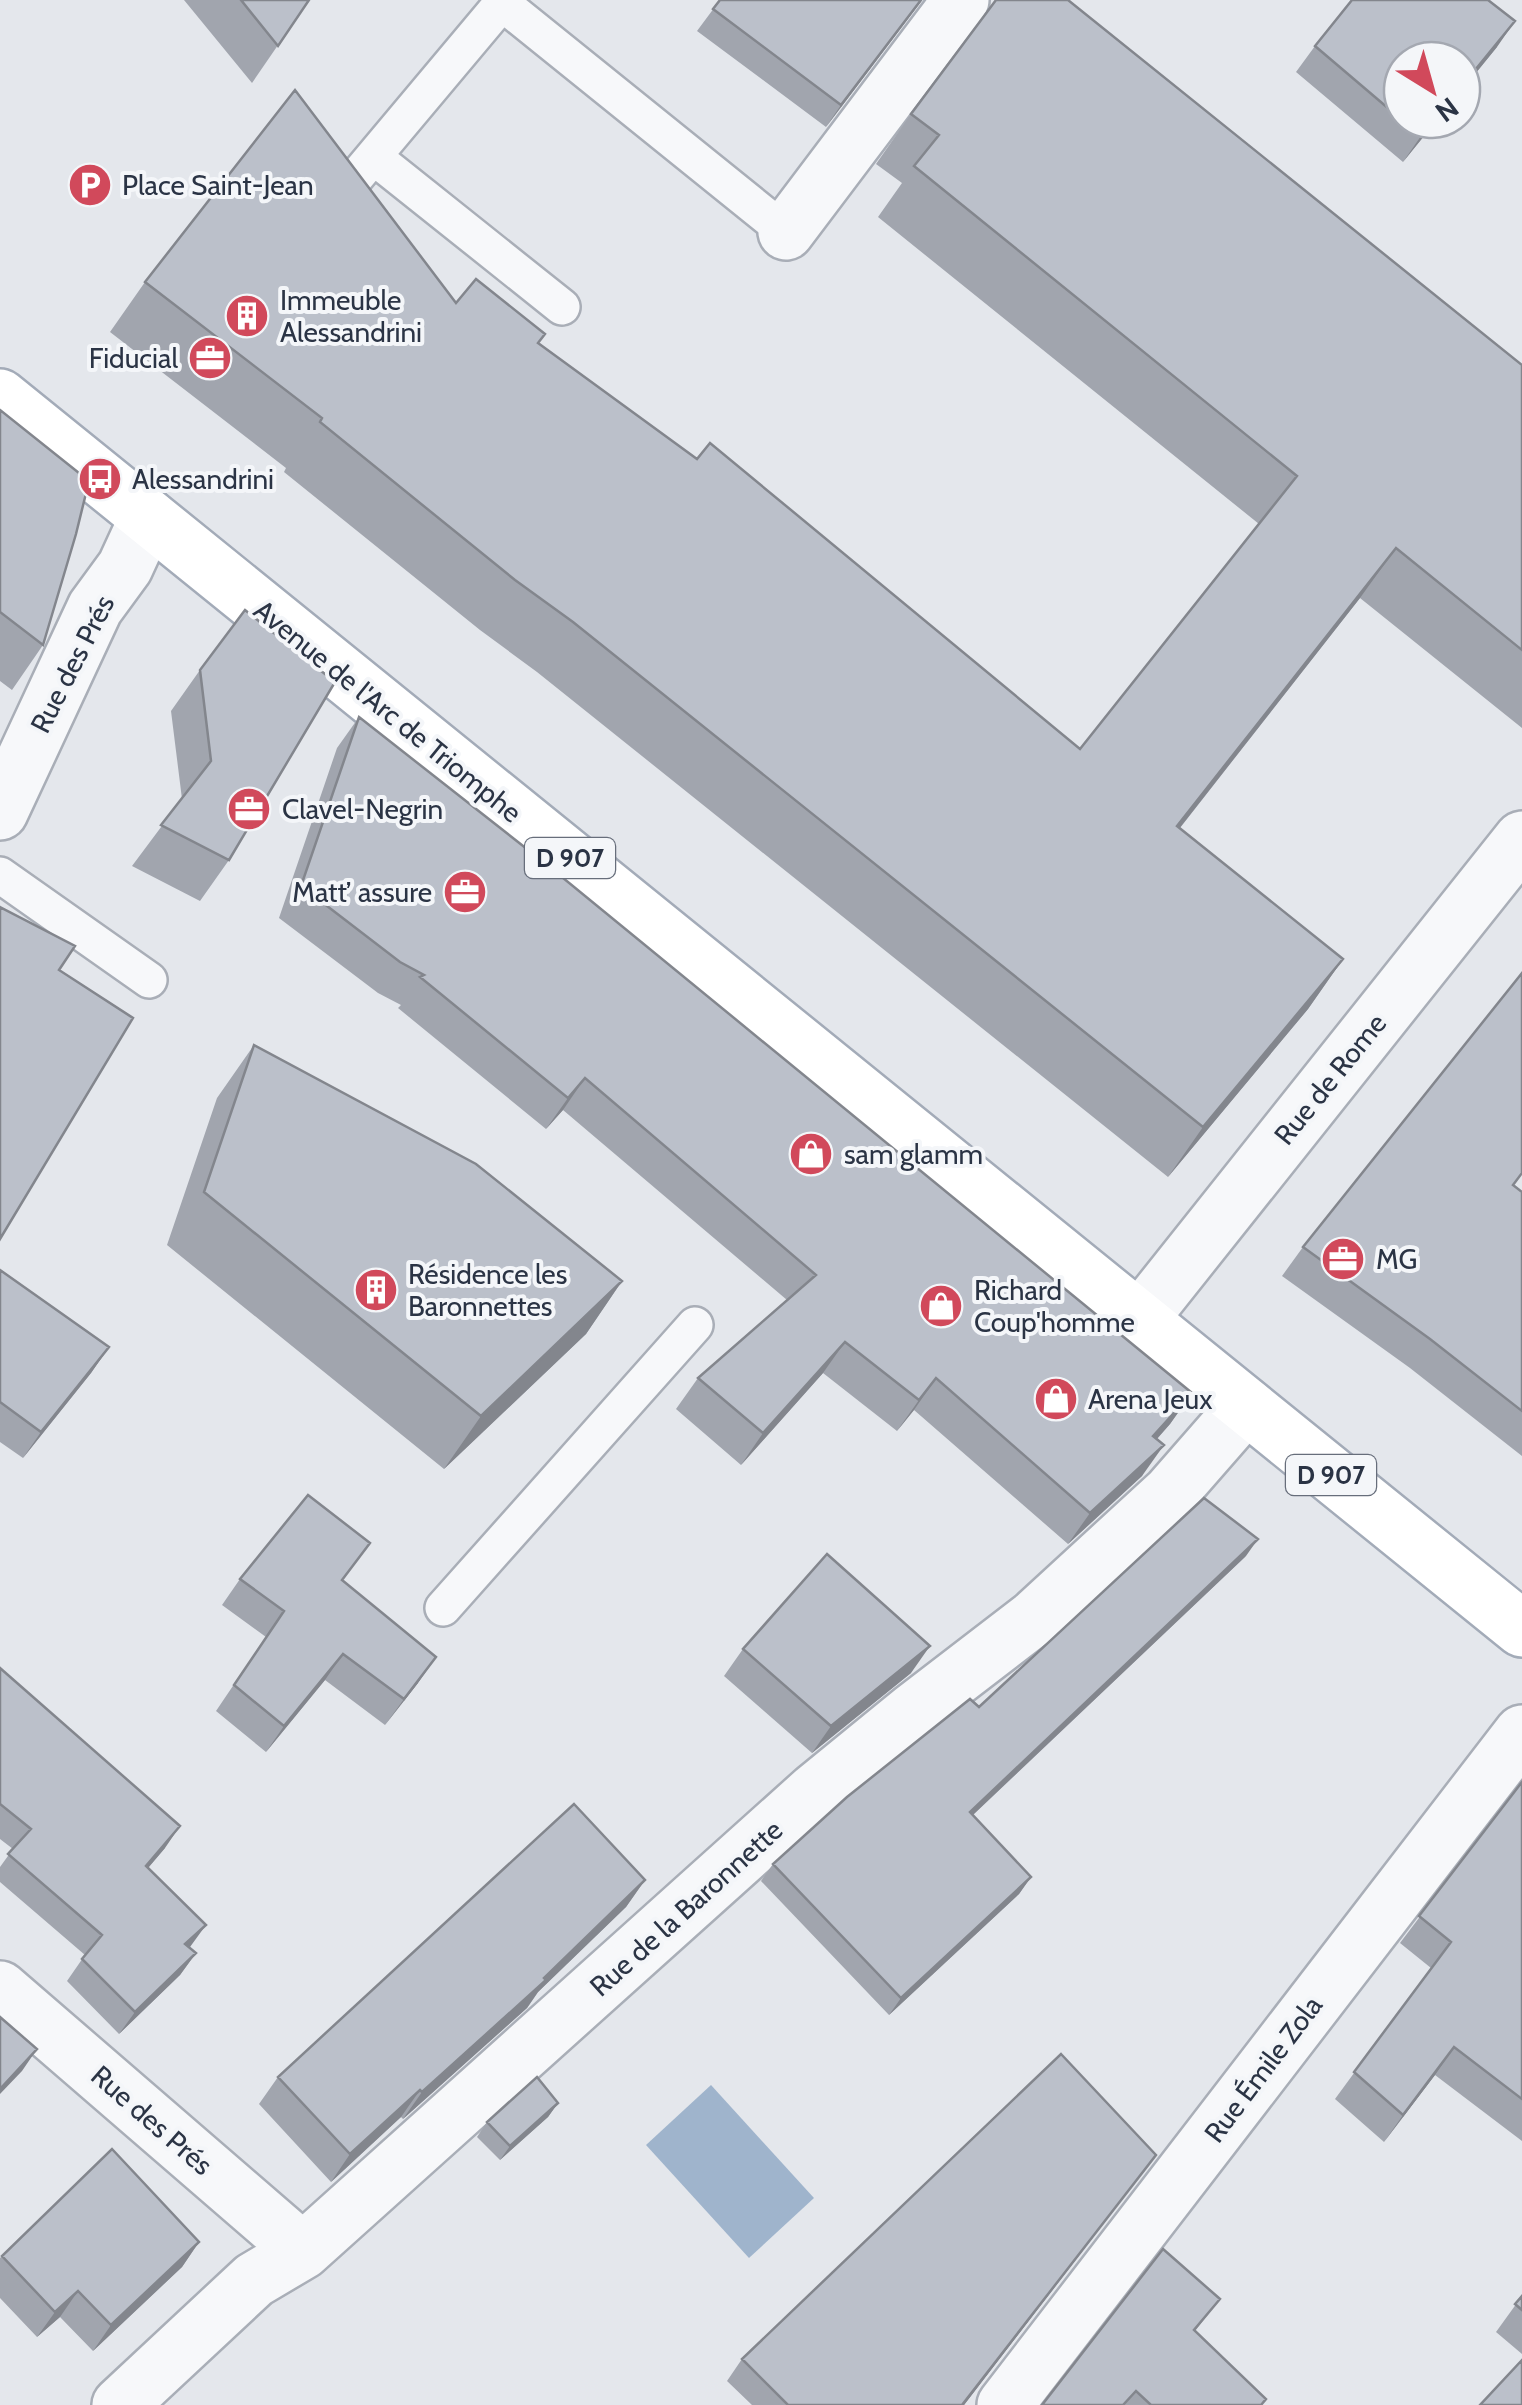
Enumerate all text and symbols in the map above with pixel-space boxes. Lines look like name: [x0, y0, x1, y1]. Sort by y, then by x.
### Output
north arrow: [1382, 40, 1482, 140]
text: N: [1429, 90, 1465, 129]
parking icon: Place Saint-Jean: [67, 162, 113, 208]
place label: Place Saint-Jean: [122, 168, 314, 202]
place label: Immeuble Alessandrini: [280, 283, 422, 349]
building icon: Immeuble Alessandrini: [224, 293, 270, 339]
office icon: Fiducial: [187, 335, 233, 381]
place label: Fiducial: [89, 341, 178, 375]
bus stop icon: Alessandrini: [77, 456, 123, 502]
place label: Alessandrini: [132, 462, 274, 496]
street label: Rue des Prés: [23, 590, 121, 738]
street label: Avenue de l'Arc de Triomphe: [247, 593, 529, 829]
office icon: Clavel-Negrin: [226, 786, 272, 832]
place label: Clavel-Negrin: [282, 792, 443, 826]
road number: D 907: [525, 838, 615, 878]
office icon: Matt’ assure: [442, 869, 488, 915]
place label: Matt’ assure: [292, 875, 432, 909]
street label: Rue de Rome: [1267, 1007, 1393, 1151]
shop icon: sam glamm: [788, 1131, 834, 1177]
place label: sam glamm: [844, 1137, 983, 1171]
office icon: MG: [1320, 1236, 1366, 1282]
place label: MG: [1376, 1242, 1417, 1276]
place label: Résidence les Baronnettes: [408, 1257, 567, 1323]
building icon: Résidence les Baronnettes: [353, 1267, 399, 1313]
place label: Richard Coup'homme: [974, 1273, 1135, 1339]
shop icon: Richard Coup'homme: [918, 1283, 964, 1329]
shop icon: Arena Jeux: [1033, 1376, 1079, 1422]
place label: Arena Jeux: [1088, 1382, 1213, 1416]
road number: D 907: [1286, 1455, 1376, 1495]
street label: Rue de la Baronnette: [583, 1813, 789, 2003]
street label: Rue Émile Zola: [1197, 1989, 1329, 2149]
street label: Rue des Prés: [84, 2058, 220, 2182]

